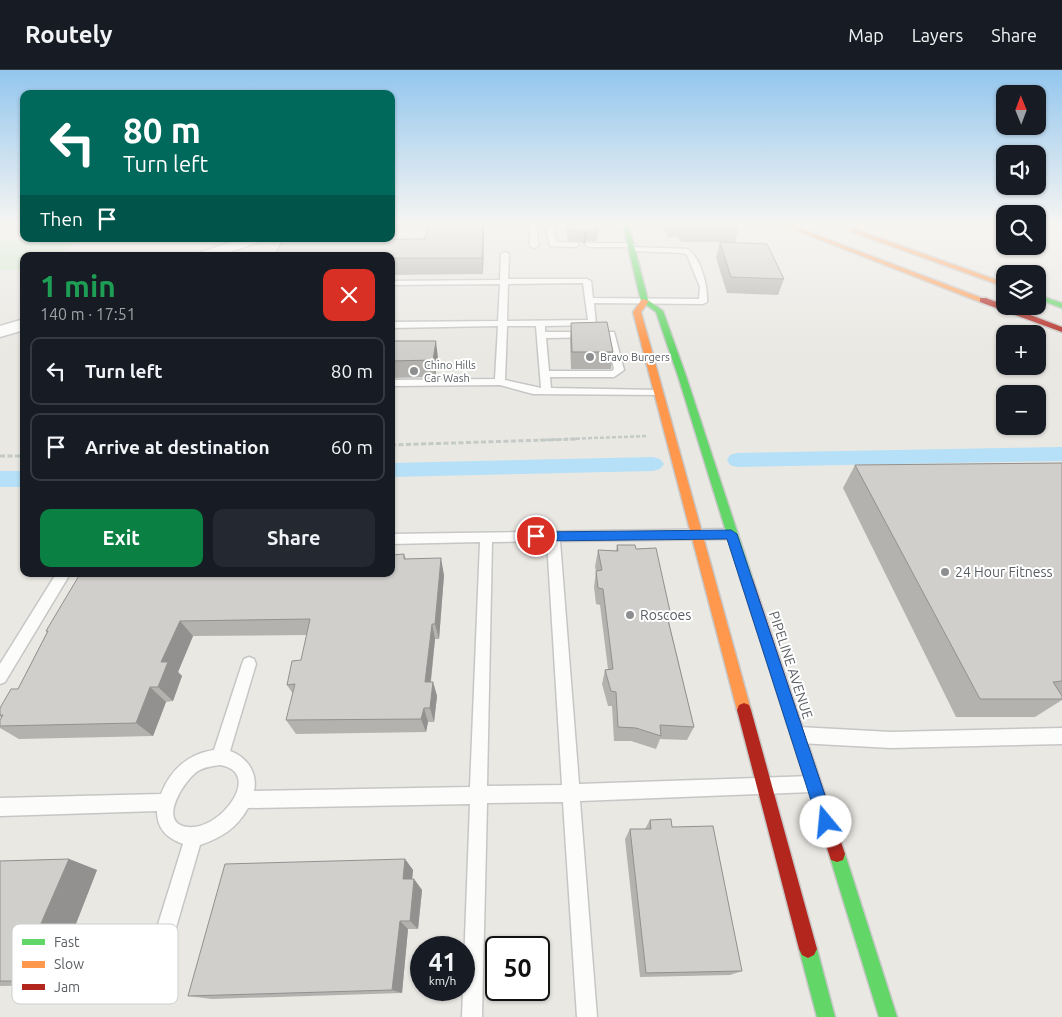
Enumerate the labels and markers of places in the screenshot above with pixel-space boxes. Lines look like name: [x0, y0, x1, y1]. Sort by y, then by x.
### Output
marker: Bravo Burgers: [584, 351, 596, 363]
place label: Bravo Burgers: [600, 351, 670, 363]
place label: Chino Hills Car Wash: [424, 359, 476, 384]
marker: Chino Hills Car Wash: [408, 365, 420, 377]
pin: [515, 515, 557, 557]
place label: 24 Hour Fitness: [955, 564, 1053, 580]
marker: 24 Hour Fitness: [939, 566, 951, 578]
place label: Roscoes: [640, 607, 691, 623]
marker: Roscoes: [624, 609, 636, 621]

